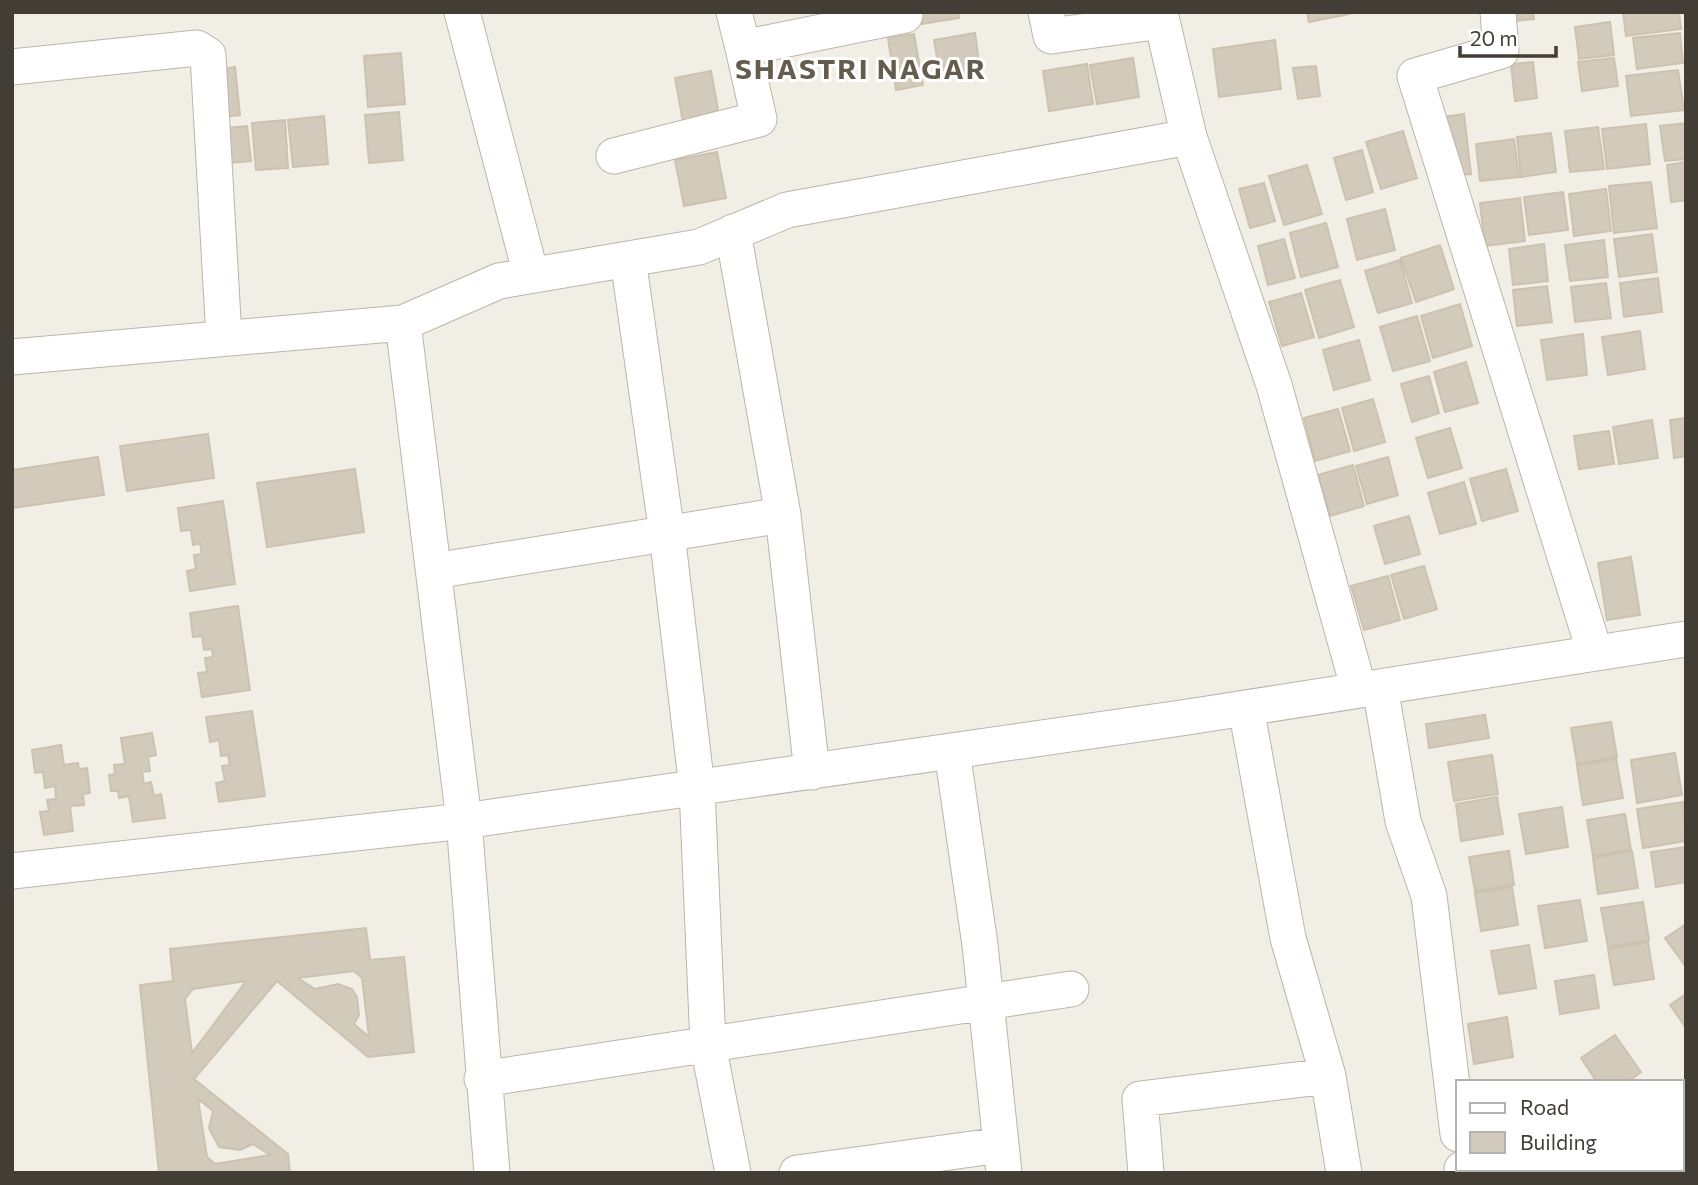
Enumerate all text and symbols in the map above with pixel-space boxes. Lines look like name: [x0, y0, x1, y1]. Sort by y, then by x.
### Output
scale bar: [1460, 14, 1556, 58]
text: 20 m: [1470, 25, 1518, 50]
district label: SHASTRI NAGAR: [735, 51, 987, 85]
legend: [1456, 1080, 1684, 1171]
text: Road: [1520, 1094, 1569, 1119]
text: Building: [1520, 1129, 1597, 1154]

